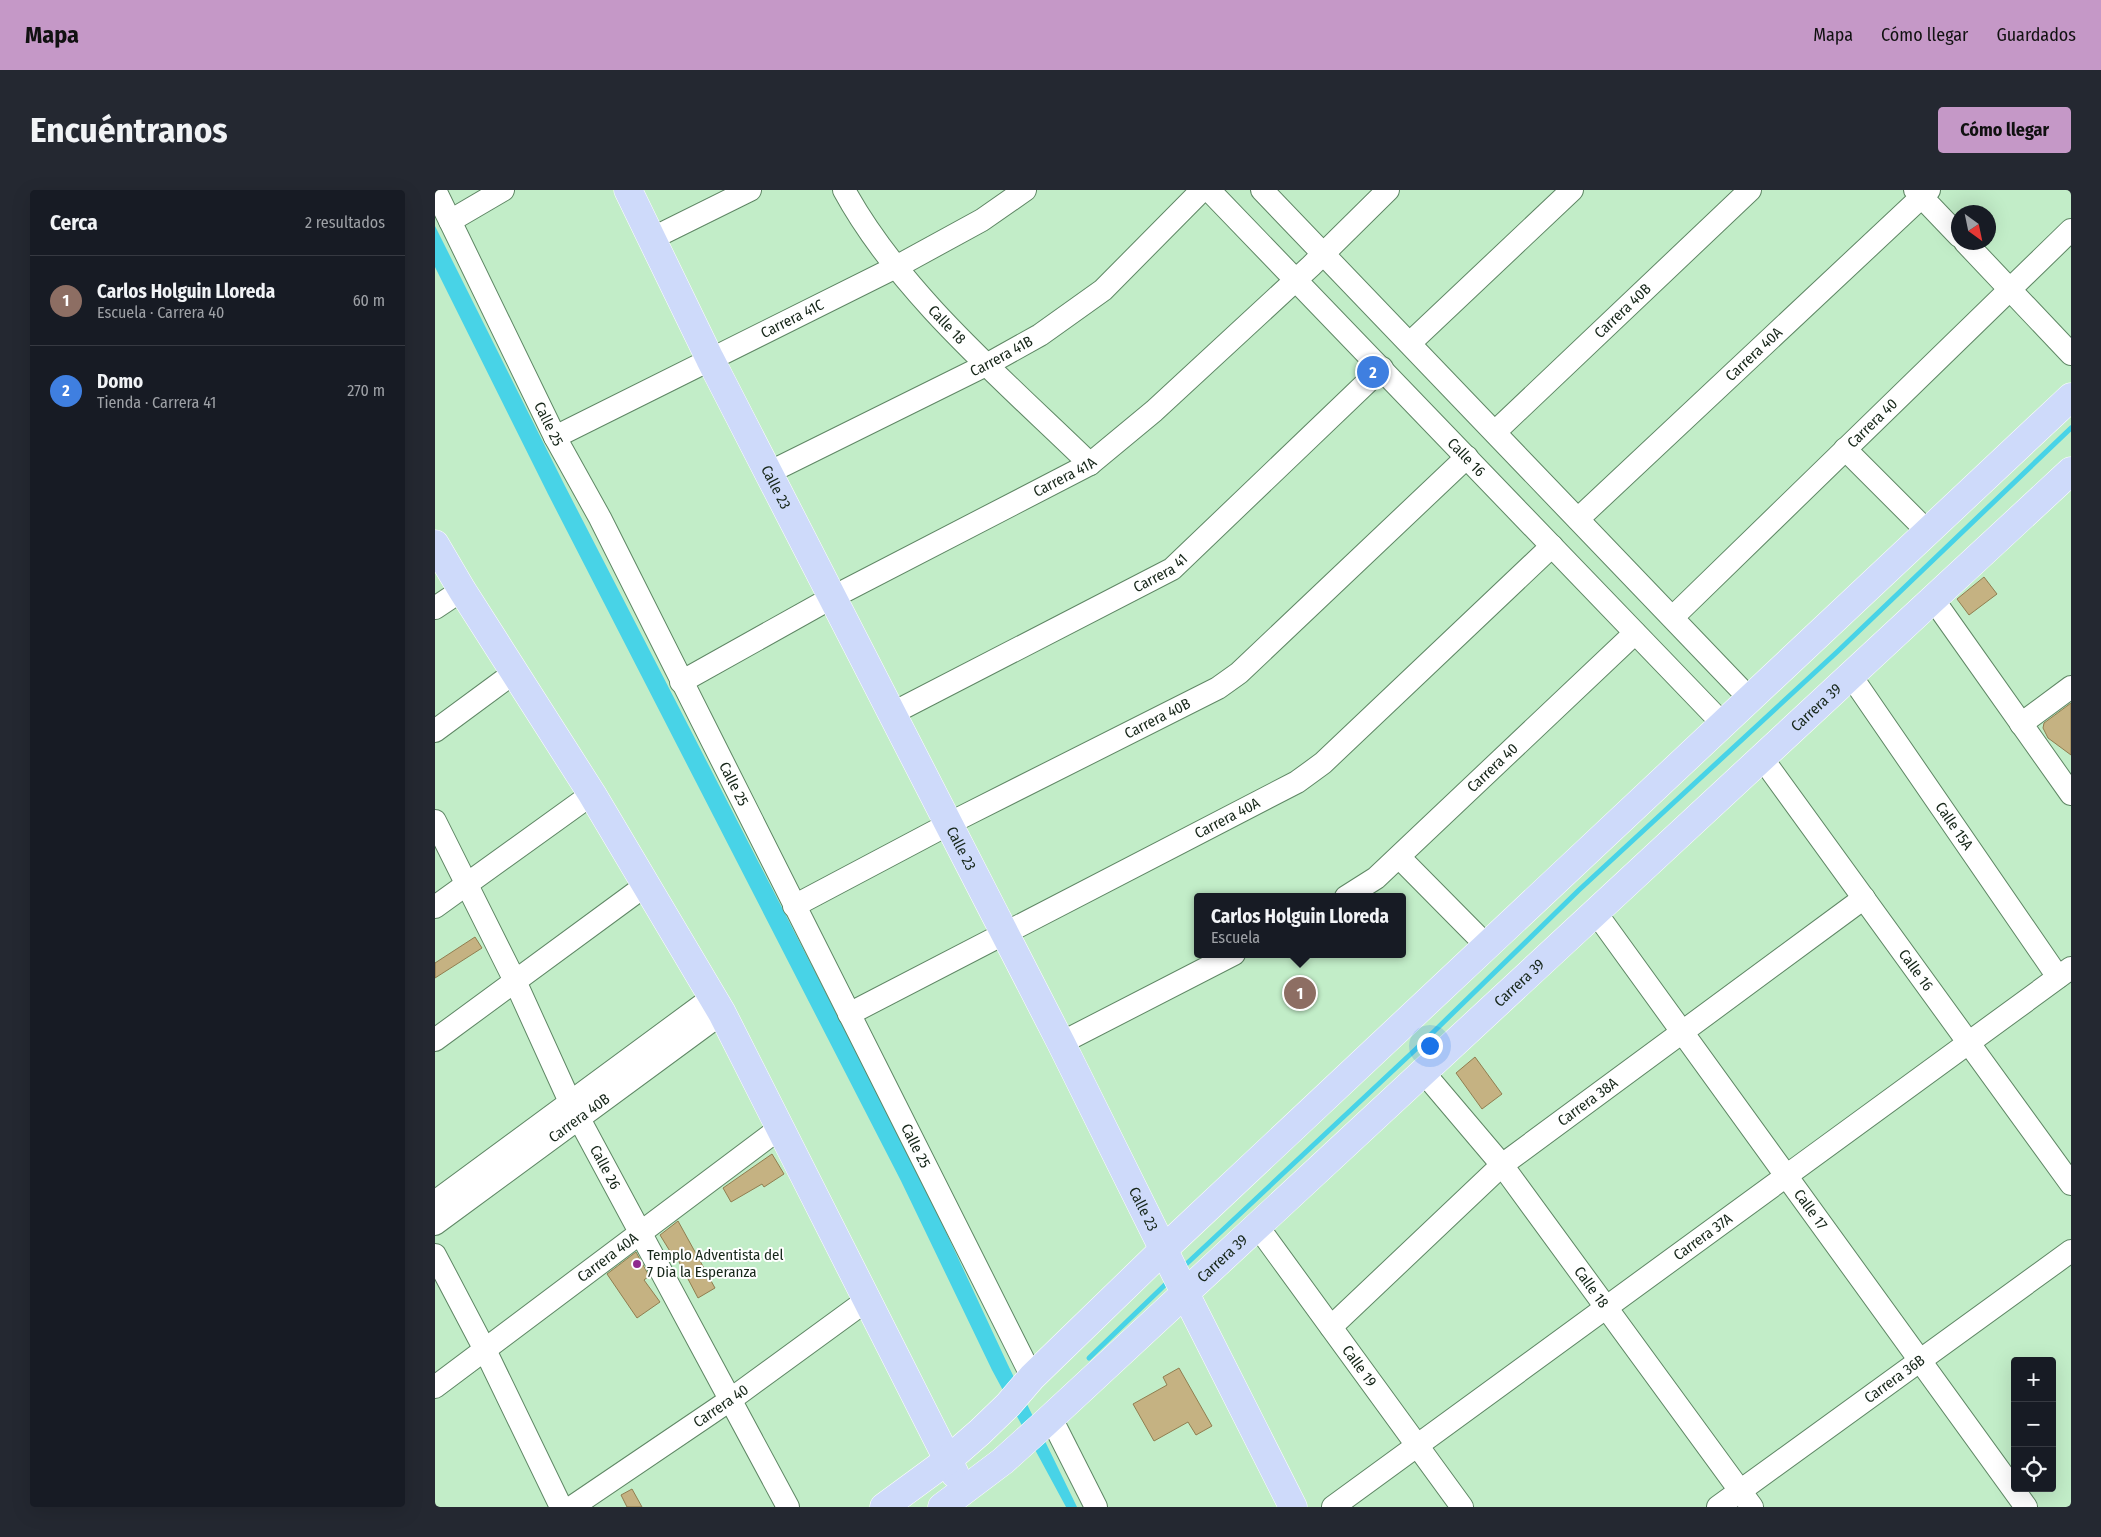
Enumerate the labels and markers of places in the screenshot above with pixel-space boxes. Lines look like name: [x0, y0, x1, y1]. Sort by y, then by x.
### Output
pin: 2: [1357, 353, 1389, 391]
pin: 1: [1284, 974, 1316, 1012]
place label: Templo Adventista del 7 Dia la Esperanza: [647, 1246, 783, 1281]
marker: Templo Adventista del 7 Dia la Esperanza: [631, 1258, 643, 1270]

